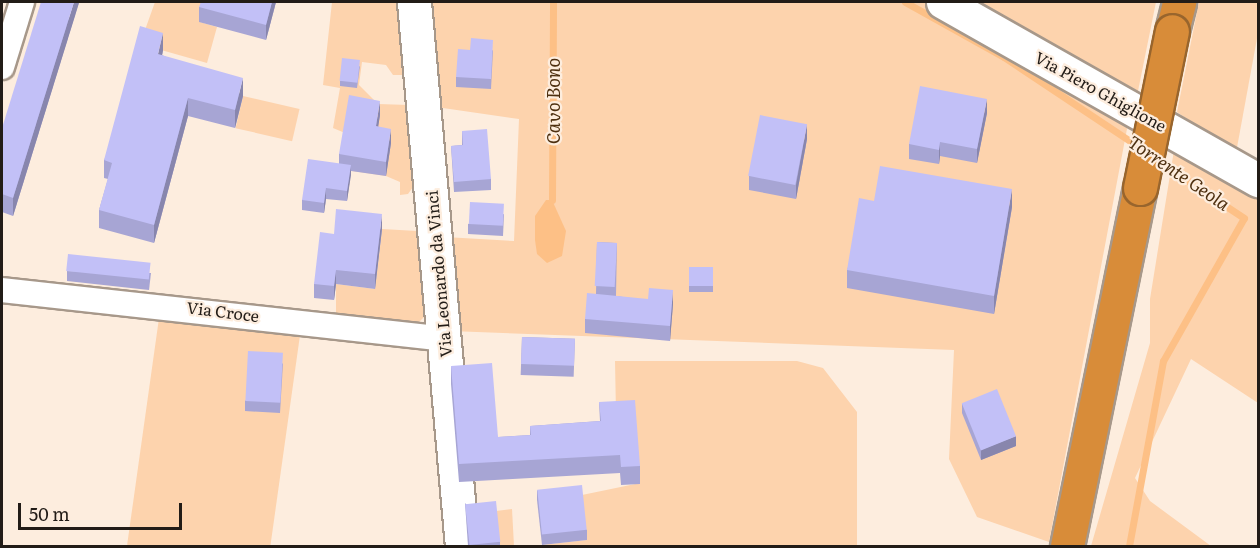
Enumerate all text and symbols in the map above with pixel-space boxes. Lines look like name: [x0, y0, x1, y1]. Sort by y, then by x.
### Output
street label: Via Piero Ghiglione: [1032, 47, 1170, 135]
water label: Cavo Bono: [542, 58, 564, 144]
water label: Torrente Geola: [1124, 131, 1234, 215]
street label: Via Leonardo da Vinci: [421, 190, 455, 358]
street label: Via Croce: [186, 297, 260, 325]
scale bar: [21, 491, 184, 529]
text: 50 m: [29, 500, 70, 527]

